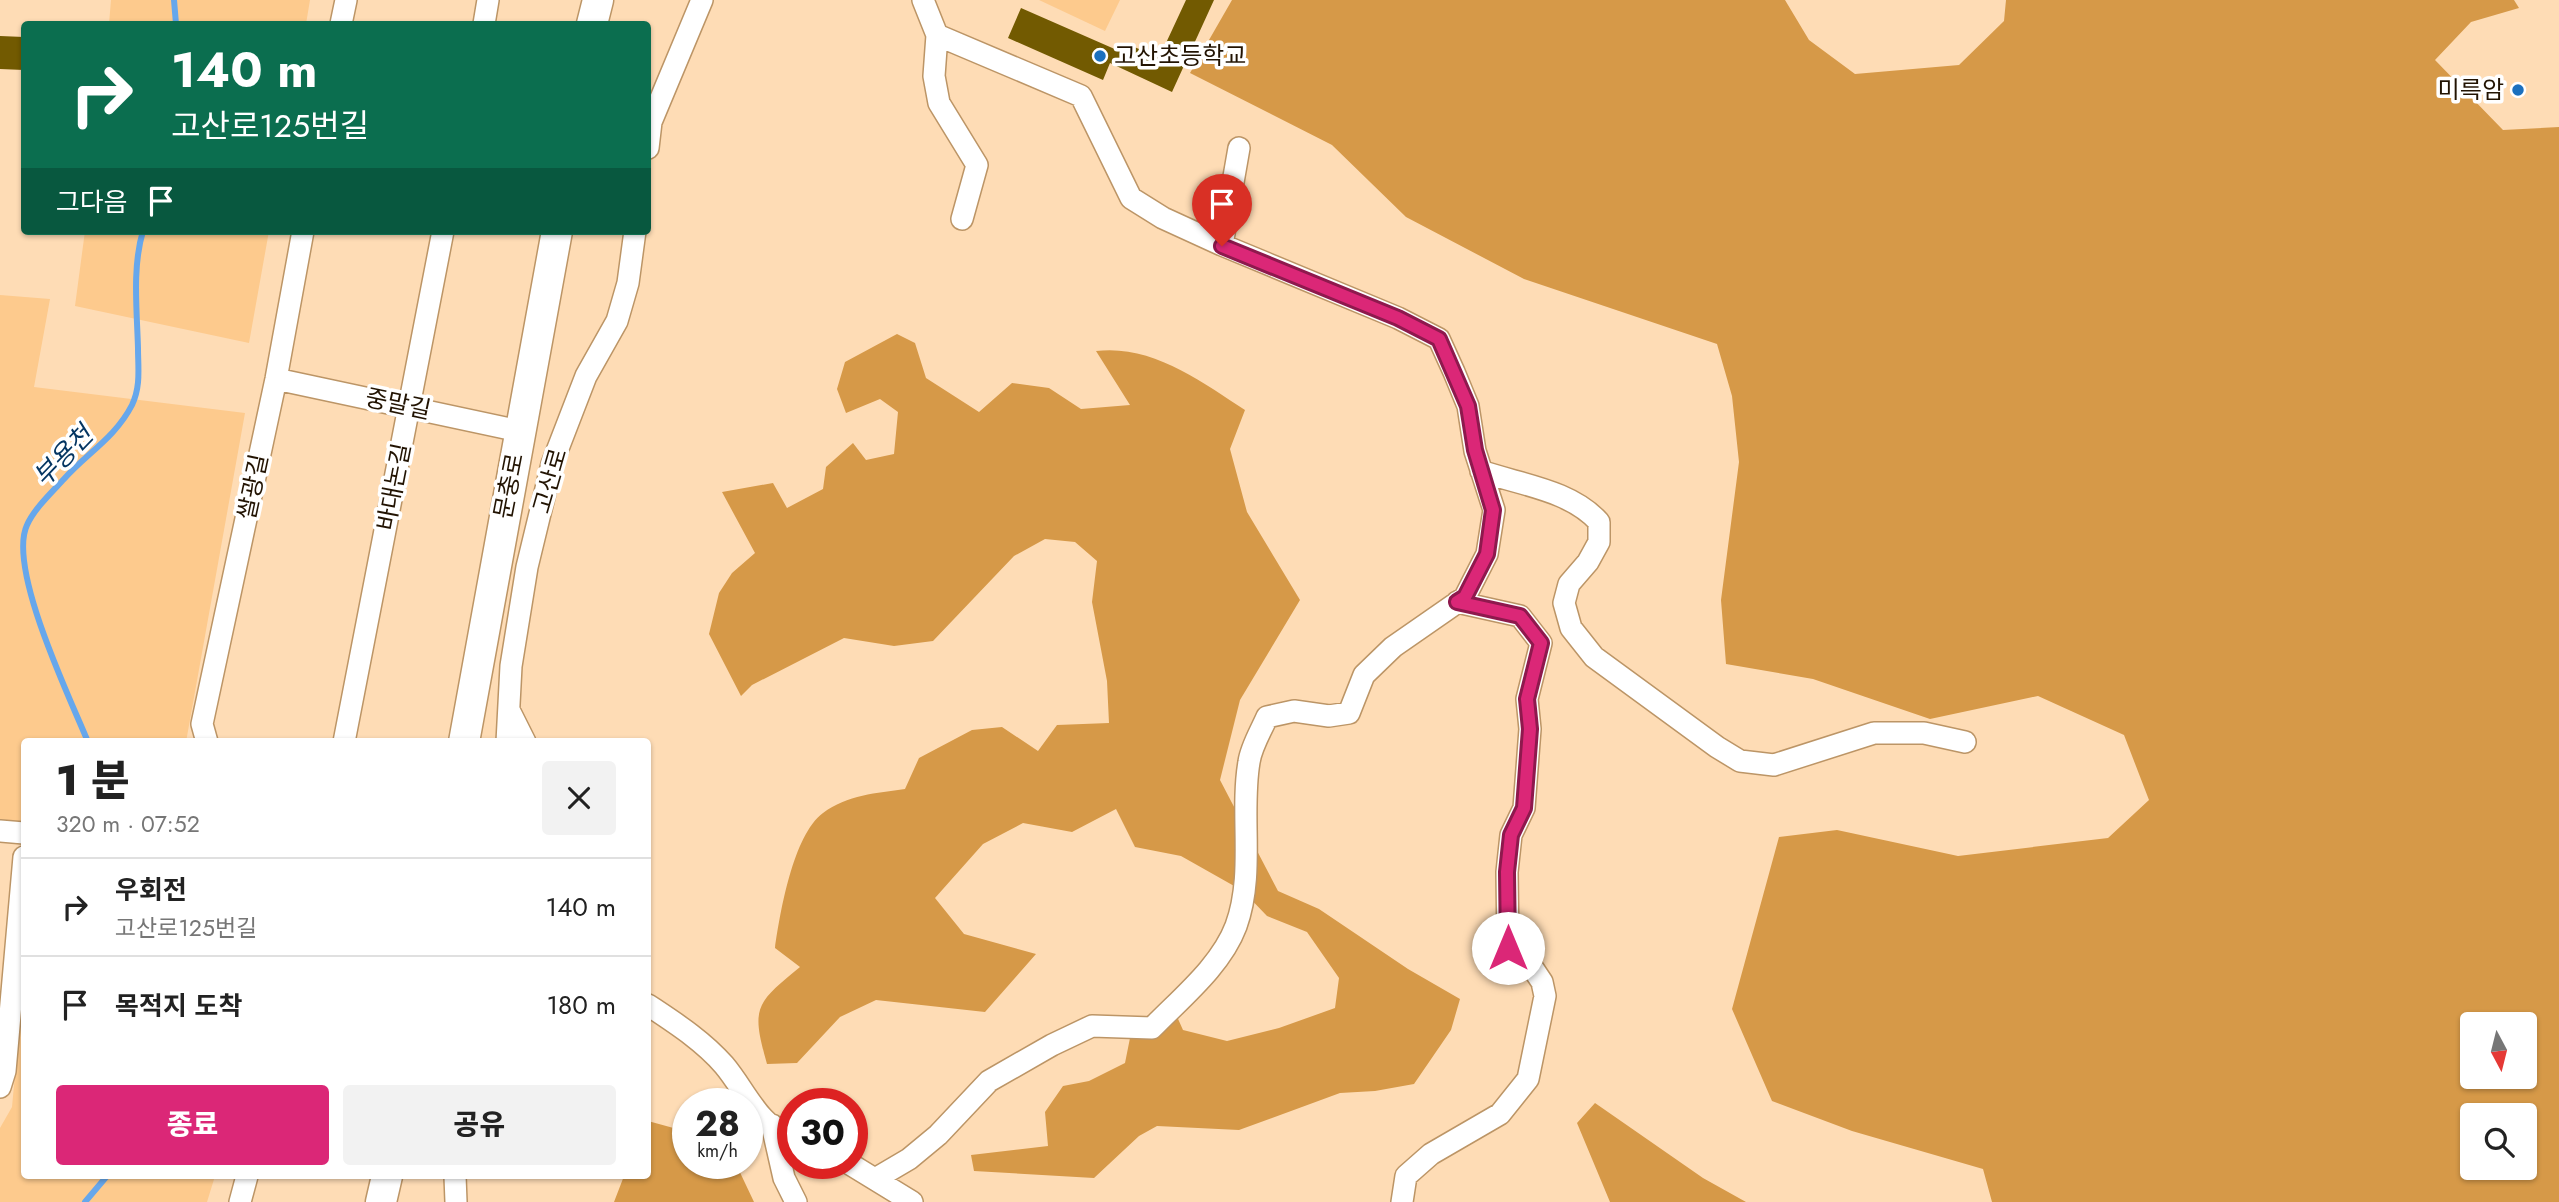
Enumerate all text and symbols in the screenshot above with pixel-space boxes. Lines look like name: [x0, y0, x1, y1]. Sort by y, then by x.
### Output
text: 140 m: [171, 35, 317, 105]
place label: 고산초등학교: [1114, 38, 1246, 73]
marker: 고산초등학교: [1092, 48, 1108, 64]
icon: right: [56, 49, 147, 140]
place label: 미륵암: [2438, 72, 2504, 107]
marker: 미륵암: [2510, 82, 2526, 98]
text: 고산로125번길: [171, 103, 369, 149]
pin: [1192, 174, 1252, 246]
icon: arrive: [142, 182, 180, 220]
text: 그다음: [56, 183, 128, 221]
icon: arrive: [1203, 185, 1241, 223]
street label: 중말길: [362, 380, 434, 428]
water label: 부용천: [24, 415, 104, 495]
street label: 바대논길: [368, 440, 419, 534]
street label: 고산로: [524, 444, 575, 518]
street label: 문충로: [485, 450, 532, 522]
street label: 쌀광길: [229, 451, 277, 523]
text: 1 분: [56, 750, 129, 811]
button: close: [542, 761, 616, 835]
text: 320 m · 07:52: [56, 807, 200, 841]
text: 우회전: [115, 871, 187, 909]
icon: right: [56, 888, 94, 926]
text: 140 m: [545, 888, 616, 926]
text: 고산로125번길: [115, 911, 257, 945]
position arrow: [1471, 911, 1545, 985]
icon: arrive: [56, 986, 94, 1024]
text: 180 m: [546, 986, 616, 1024]
text: 목적지 도착: [115, 987, 242, 1025]
north arrow: [2460, 1012, 2538, 1088]
map controls: [2460, 1012, 2537, 1180]
button: 종료: [56, 1085, 329, 1165]
button: 공유: [343, 1085, 616, 1165]
speed limit sign: 30: [777, 1088, 868, 1179]
text: 28: [695, 1099, 740, 1149]
button: search: [2460, 1103, 2537, 1180]
text: km/h: [697, 1138, 738, 1164]

